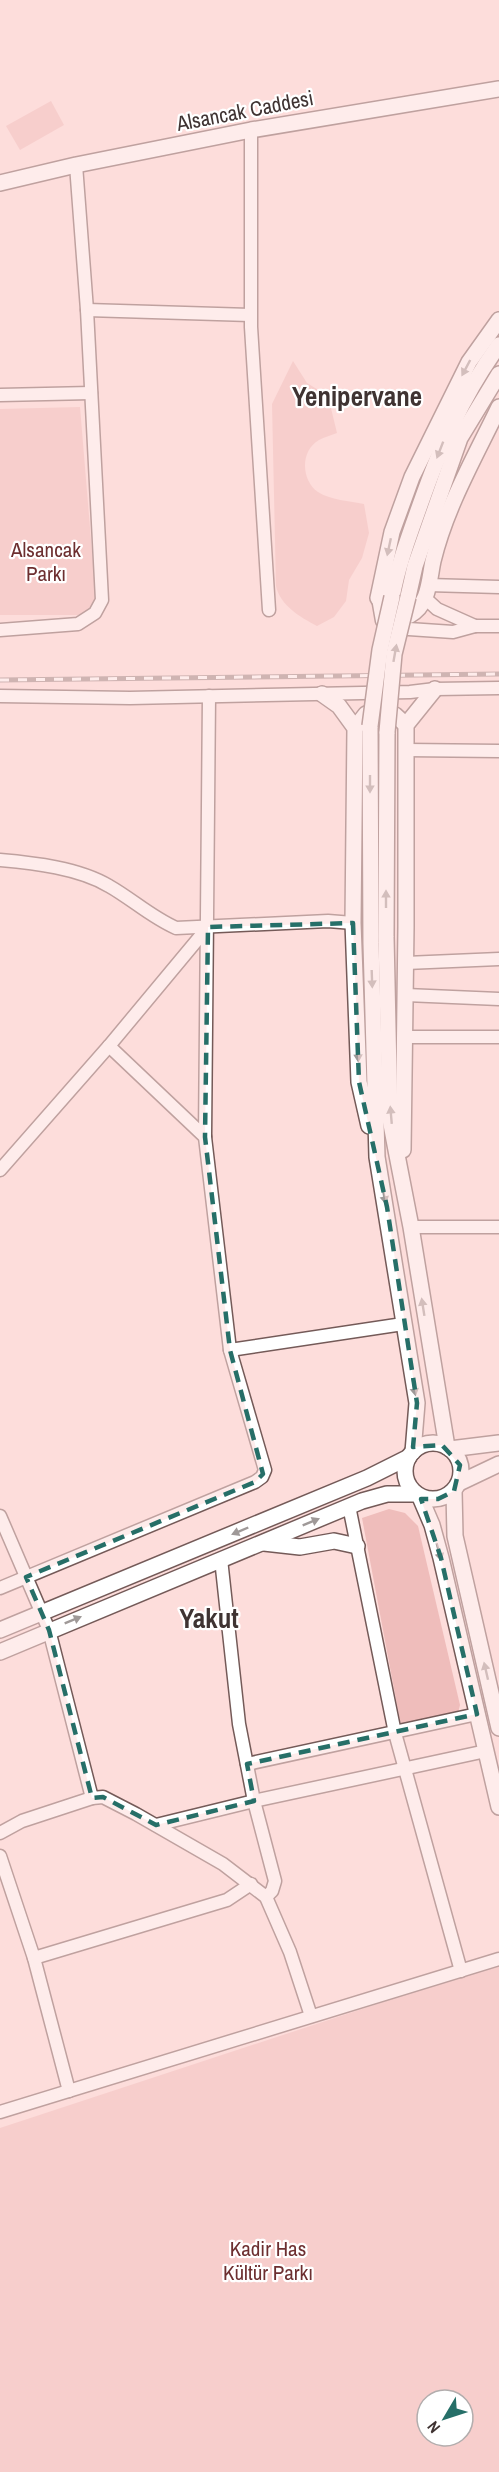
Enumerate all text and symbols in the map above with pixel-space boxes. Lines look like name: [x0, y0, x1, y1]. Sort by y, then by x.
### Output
street label: Alsancak Caddesi: [173, 83, 316, 138]
one-way arrow: [461, 360, 471, 377]
district label: Yenipervane: [292, 378, 422, 414]
one-way arrow: [434, 442, 444, 460]
park label: Alsancak Parkı: [10, 535, 81, 588]
one-way arrow: [384, 537, 393, 556]
one-way arrow: [391, 643, 400, 662]
one-way arrow: [365, 775, 375, 794]
one-way arrow: [381, 889, 391, 908]
one-way arrow: [367, 970, 377, 989]
one-way arrow: [353, 1044, 362, 1063]
one-way arrow: [386, 1105, 395, 1124]
one-way arrow: [380, 1185, 389, 1204]
one-way arrow: [419, 1297, 428, 1316]
one-way arrow: [410, 1378, 419, 1397]
one-way arrow: [303, 1517, 321, 1527]
one-way arrow: [231, 1526, 249, 1536]
one-way arrow: [435, 1543, 444, 1561]
district label: Yakut: [179, 1600, 239, 1636]
one-way arrow: [64, 1615, 82, 1624]
one-way arrow: [481, 1661, 490, 1680]
park label: Kadir Has Kültür Parkı: [223, 2234, 313, 2287]
north arrow: [415, 2388, 475, 2448]
text: N: [422, 2417, 445, 2438]

